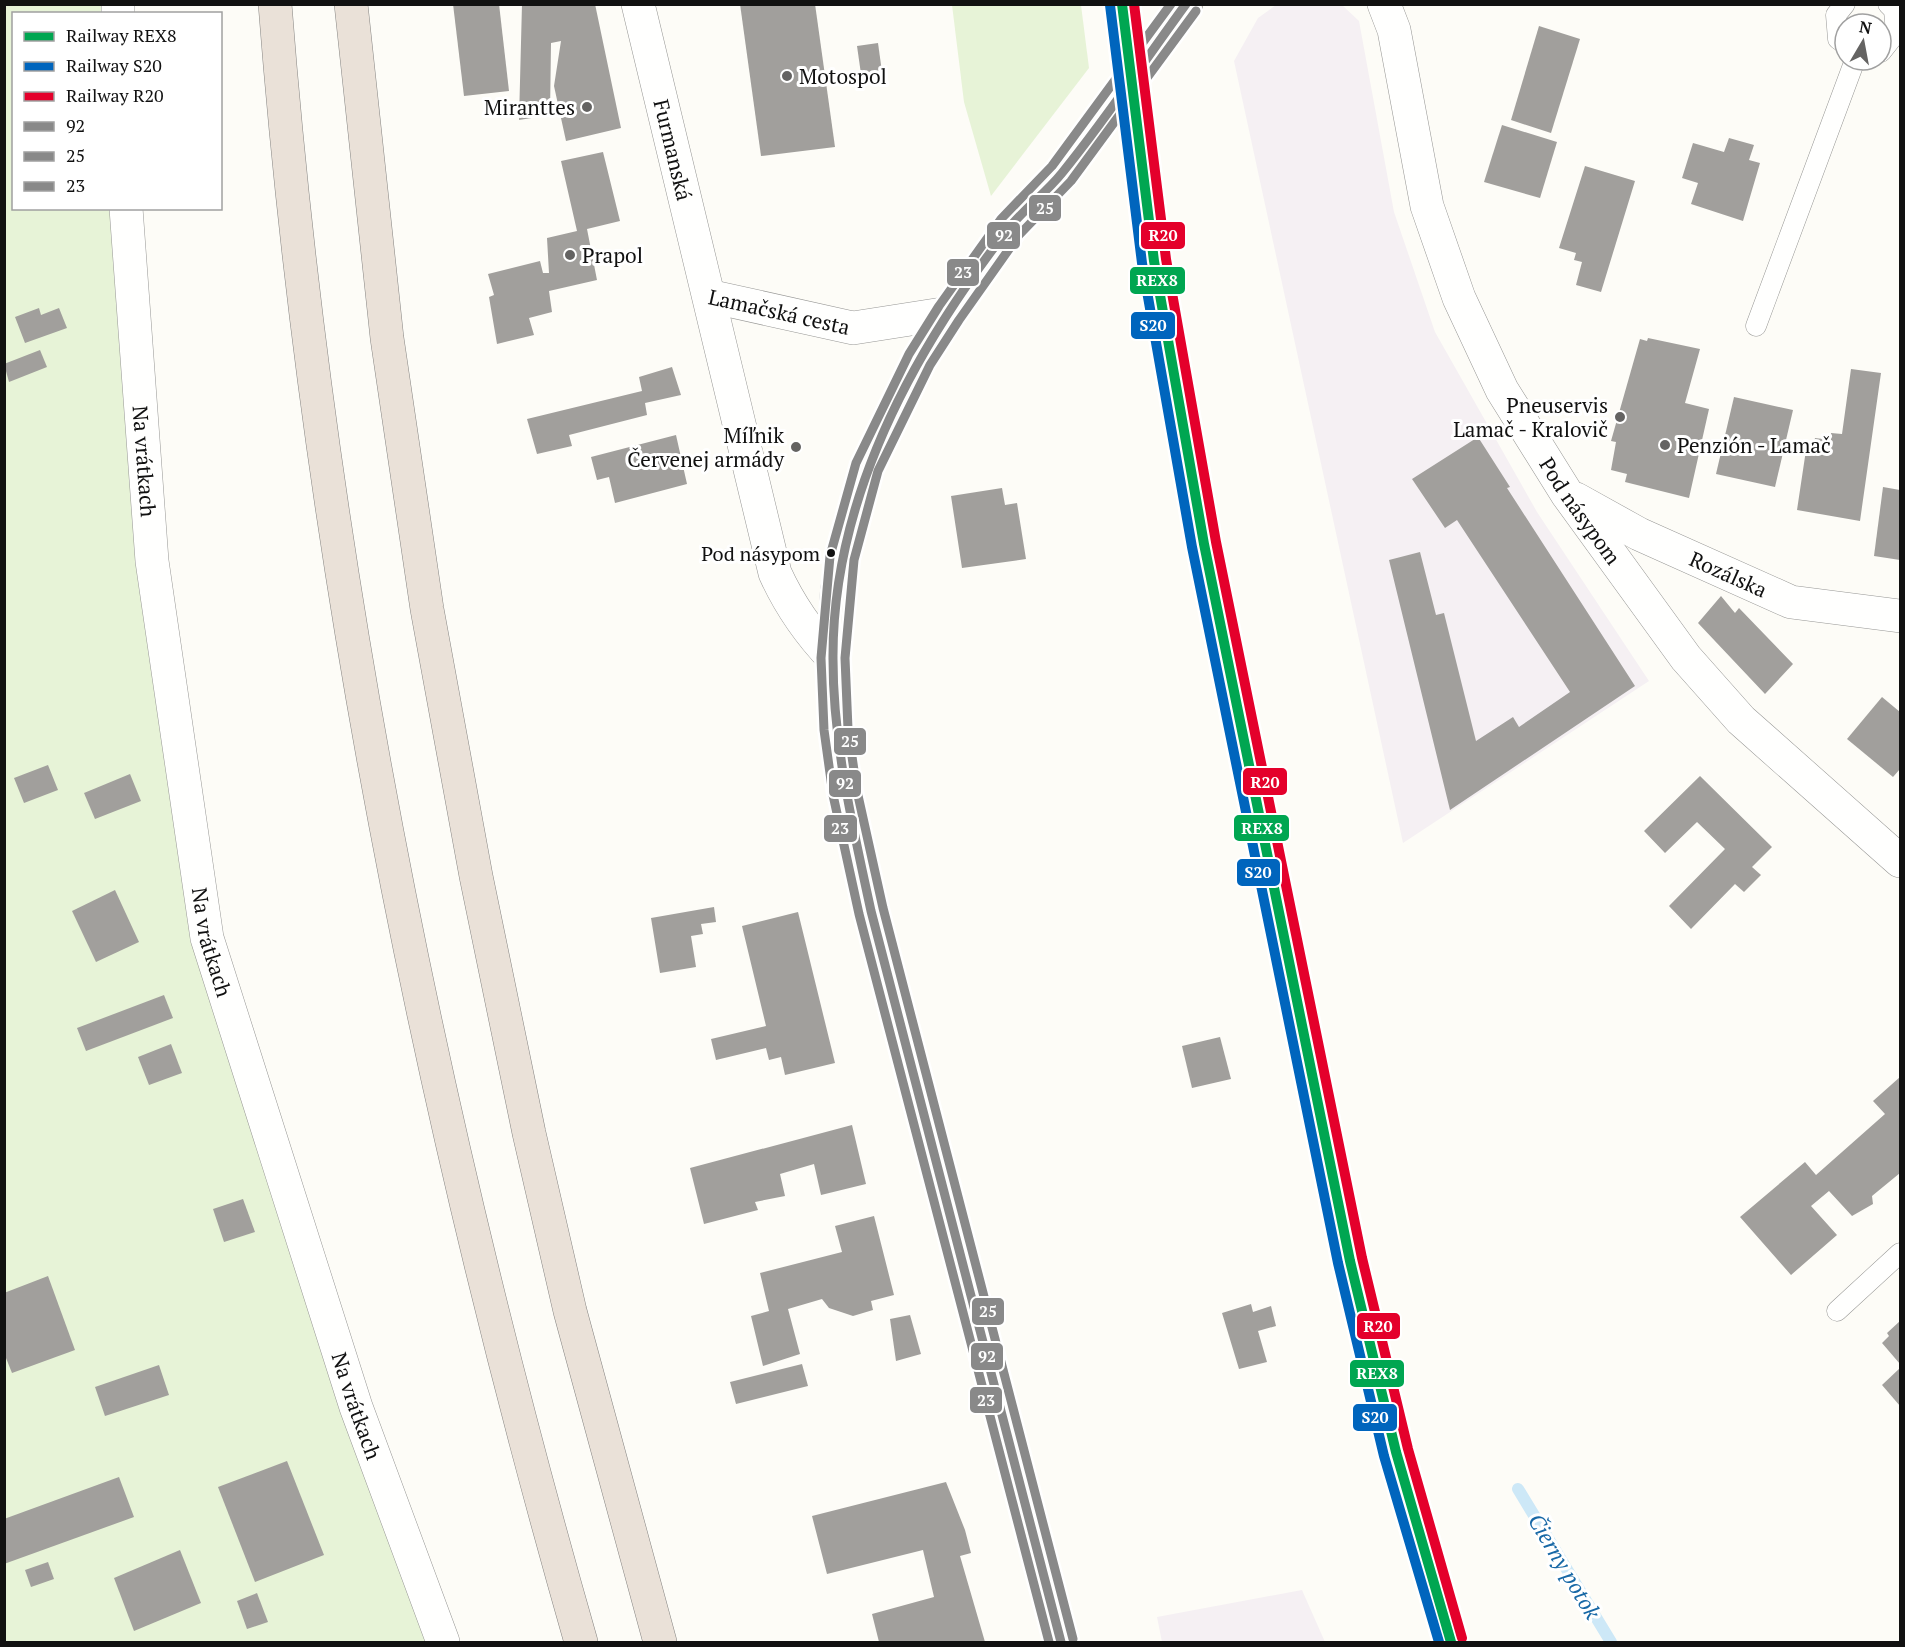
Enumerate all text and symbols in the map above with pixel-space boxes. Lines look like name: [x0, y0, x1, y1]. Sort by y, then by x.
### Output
legend: [12, 12, 222, 210]
north arrow: [1833, 12, 1893, 72]
text: N: [1858, 15, 1873, 39]
text: Railway REX8: [66, 23, 177, 47]
text: Railway S20: [66, 53, 162, 77]
place label: Motospol: [799, 62, 887, 90]
marker: Motospol: [780, 69, 794, 83]
text: Railway R20: [66, 83, 164, 107]
place label: Miranttes: [484, 93, 575, 121]
street label: Furmanská: [647, 96, 699, 204]
marker: Miranttes: [580, 100, 594, 114]
text: 92: [66, 113, 85, 137]
text: 25: [66, 143, 85, 167]
text: 23: [66, 173, 85, 197]
line badge: 25: [1028, 194, 1062, 222]
text: 25: [1036, 197, 1054, 219]
line badge: 92: [986, 221, 1021, 250]
line badge: R20: [1140, 221, 1186, 250]
text: 92: [995, 224, 1013, 246]
text: R20: [1148, 224, 1178, 246]
place label: Prapol: [582, 241, 643, 269]
marker: Prapol: [563, 248, 577, 262]
line badge: 23: [946, 258, 980, 287]
text: 23: [954, 261, 972, 283]
line badge: REX8: [1129, 266, 1186, 295]
text: REX8: [1136, 269, 1178, 291]
street label: Lamačská cesta: [706, 282, 853, 341]
line badge: S20: [1130, 311, 1176, 340]
text: S20: [1139, 314, 1167, 336]
place label: Pneuservis Lamač - Kralovič: [1453, 391, 1608, 443]
street label: Na vrátkach: [127, 405, 163, 518]
marker: Pneuservis Lamač - Kralovič: [1613, 410, 1627, 424]
place label: Míľnik Červenej armády: [627, 421, 784, 473]
place label: Penzión - Lamač: [1677, 431, 1831, 459]
marker: Penzión - Lamač: [1658, 438, 1672, 452]
marker: Míľnik Červenej armády: [789, 440, 803, 454]
street label: Pod násypom: [1533, 452, 1628, 570]
place label: Pod násypom: [701, 540, 820, 567]
street label: Rozálska: [1685, 544, 1772, 604]
marker: Pod násypom: [825, 547, 837, 559]
line badge: 25: [833, 727, 867, 756]
text: 25: [841, 730, 859, 752]
line badge: R20: [1242, 767, 1288, 796]
line badge: 92: [828, 769, 862, 798]
text: R20: [1250, 771, 1280, 793]
text: 92: [836, 772, 854, 794]
line badge: 23: [823, 814, 858, 843]
line badge: REX8: [1233, 814, 1290, 842]
text: 23: [831, 817, 849, 839]
text: REX8: [1241, 817, 1283, 839]
line badge: S20: [1236, 858, 1281, 887]
text: S20: [1244, 861, 1272, 883]
street label: Na vrátkach: [186, 886, 239, 1000]
line badge: 25: [971, 1297, 1005, 1326]
text: 25: [979, 1300, 997, 1322]
line badge: R20: [1356, 1312, 1401, 1340]
text: R20: [1363, 1315, 1393, 1337]
line badge: 92: [970, 1342, 1004, 1371]
text: 92: [978, 1345, 996, 1367]
street label: Na vrátkach: [325, 1348, 388, 1463]
line badge: REX8: [1349, 1359, 1405, 1388]
text: REX8: [1356, 1362, 1398, 1384]
line badge: 23: [969, 1386, 1003, 1414]
text: 23: [977, 1389, 995, 1411]
line badge: S20: [1352, 1403, 1398, 1432]
text: S20: [1361, 1406, 1389, 1428]
water label: Čierny potok: [1522, 1508, 1608, 1625]

